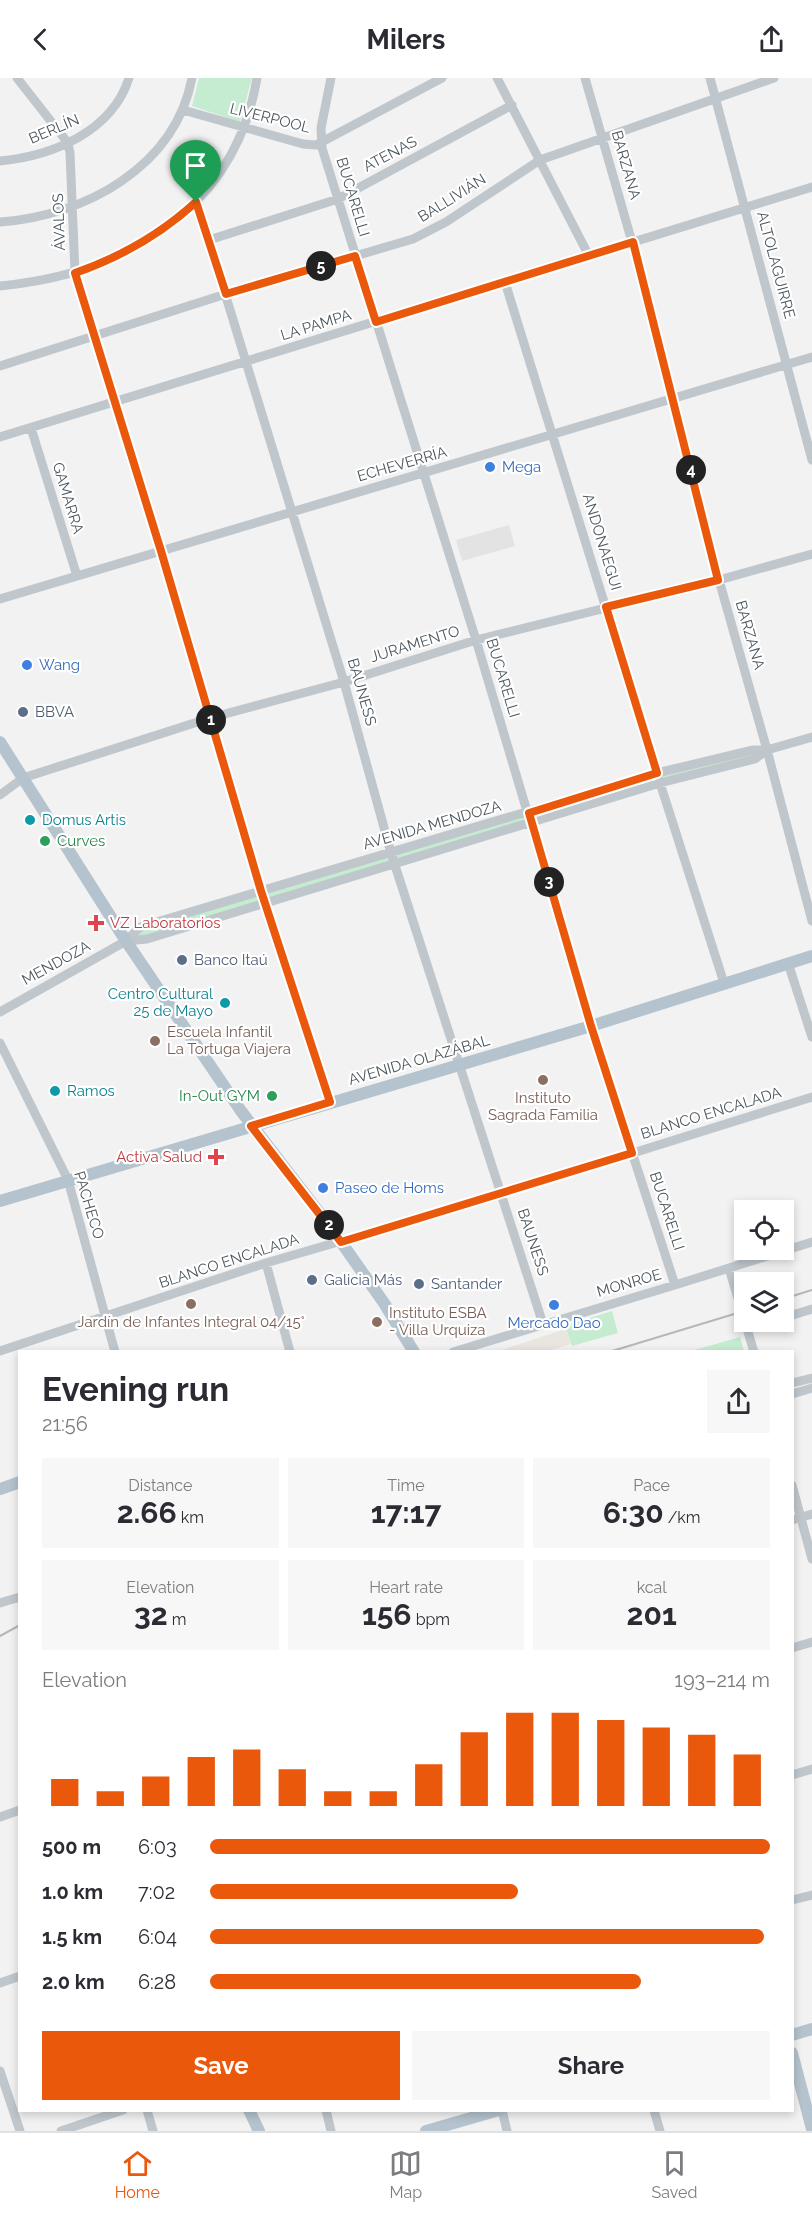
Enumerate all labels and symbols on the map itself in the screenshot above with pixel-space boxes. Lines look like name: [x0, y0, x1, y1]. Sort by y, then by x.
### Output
street label: LIVERPOOL: [228, 99, 312, 137]
street label: BERLÍN: [26, 110, 82, 148]
street label: BARZANA: [608, 128, 644, 202]
street label: ATENAS: [360, 132, 420, 176]
pin: [170, 140, 221, 202]
street label: BUCARELLI: [332, 155, 374, 239]
street label: BALLIVIÁN: [415, 170, 489, 226]
street label: ÁVALOS: [49, 193, 69, 251]
street label: ALTOLAGUIRRE: [753, 209, 799, 321]
pin: 5: [306, 251, 336, 281]
street label: LA PAMPA: [279, 306, 353, 344]
street label: ECHEVERRÍA: [355, 443, 449, 485]
pin: 4: [676, 455, 706, 485]
place label: Mega: [502, 458, 541, 476]
street label: GAMARRA: [49, 460, 87, 536]
marker: Mega: [483, 460, 497, 474]
street label: ANDONAEGUI: [579, 491, 625, 593]
street label: BARZANA: [732, 598, 768, 672]
street label: JURAMENTO: [368, 622, 462, 666]
street label: BUCARELLI: [482, 636, 524, 720]
place label: Wang: [39, 656, 80, 674]
street label: BAUNESS: [344, 656, 380, 728]
marker: Wang: [20, 658, 34, 672]
place label: BBVA: [35, 703, 74, 721]
marker: BBVA: [16, 705, 30, 719]
pin: 1: [196, 705, 226, 735]
street label: AVENIDA MENDOZA: [361, 797, 503, 853]
place label: Domus Artis: [42, 811, 126, 829]
marker: Domus Artis: [23, 813, 37, 827]
place label: Curves: [57, 832, 105, 850]
marker: Curves: [38, 834, 52, 848]
pin: 3: [534, 867, 564, 897]
marker: VZ Laboratorios: [87, 914, 105, 932]
place label: VZ Laboratorios: [110, 914, 220, 932]
street label: MENDOZA: [19, 937, 93, 989]
place label: Banco Itaú: [194, 951, 268, 969]
marker: Banco Itaú: [175, 953, 189, 967]
place label: Centro Cultural 25 de Mayo: [108, 985, 214, 1020]
marker: Centro Cultural 25 de Mayo: [218, 996, 232, 1010]
place label: Escuela Infantil La Tortuga Viajera: [167, 1023, 291, 1058]
street label: AVENIDA OLAZÁBAL: [346, 1031, 492, 1089]
marker: Escuela Infantil La Tortuga Viajera: [148, 1034, 162, 1048]
marker: Instituto Sagrada Familia: [536, 1073, 550, 1087]
place label: Ramos: [67, 1082, 115, 1100]
street label: BLANCO ENCALADA: [639, 1083, 783, 1143]
marker: Ramos: [48, 1084, 62, 1098]
place label: In-Out GYM: [179, 1087, 260, 1105]
marker: In-Out GYM: [265, 1089, 279, 1103]
place label: Instituto Sagrada Familia: [488, 1089, 598, 1124]
place label: Activa Salud: [116, 1148, 202, 1166]
marker: Activa Salud: [207, 1148, 225, 1166]
street label: PACHECO: [70, 1169, 108, 1241]
street label: BUCARELLI: [646, 1169, 688, 1253]
place label: Paseo de Homs: [335, 1179, 444, 1197]
marker: Paseo de Homs: [316, 1181, 330, 1195]
street label: BAUNESS: [514, 1206, 552, 1278]
pin: 2: [314, 1210, 344, 1240]
street label: BLANCO ENCALADA: [157, 1230, 301, 1292]
street label: MONROE: [595, 1265, 663, 1301]
place label: Galicia Más: [324, 1271, 402, 1289]
marker: Galicia Más: [305, 1273, 319, 1287]
place label: Santander: [431, 1275, 503, 1293]
marker: Santander: [412, 1277, 426, 1291]
marker: Jardín de Infantes Integral 04/15°: [184, 1297, 198, 1311]
marker: Mercado Dao: [547, 1298, 561, 1312]
place label: Instituto ESBA - Villa Urquiza: [389, 1304, 487, 1339]
place label: Jardín de Infantes Integral 04/15°: [77, 1313, 305, 1331]
place label: Mercado Dao: [507, 1314, 601, 1332]
marker: Instituto ESBA - Villa Urquiza: [370, 1315, 384, 1329]

